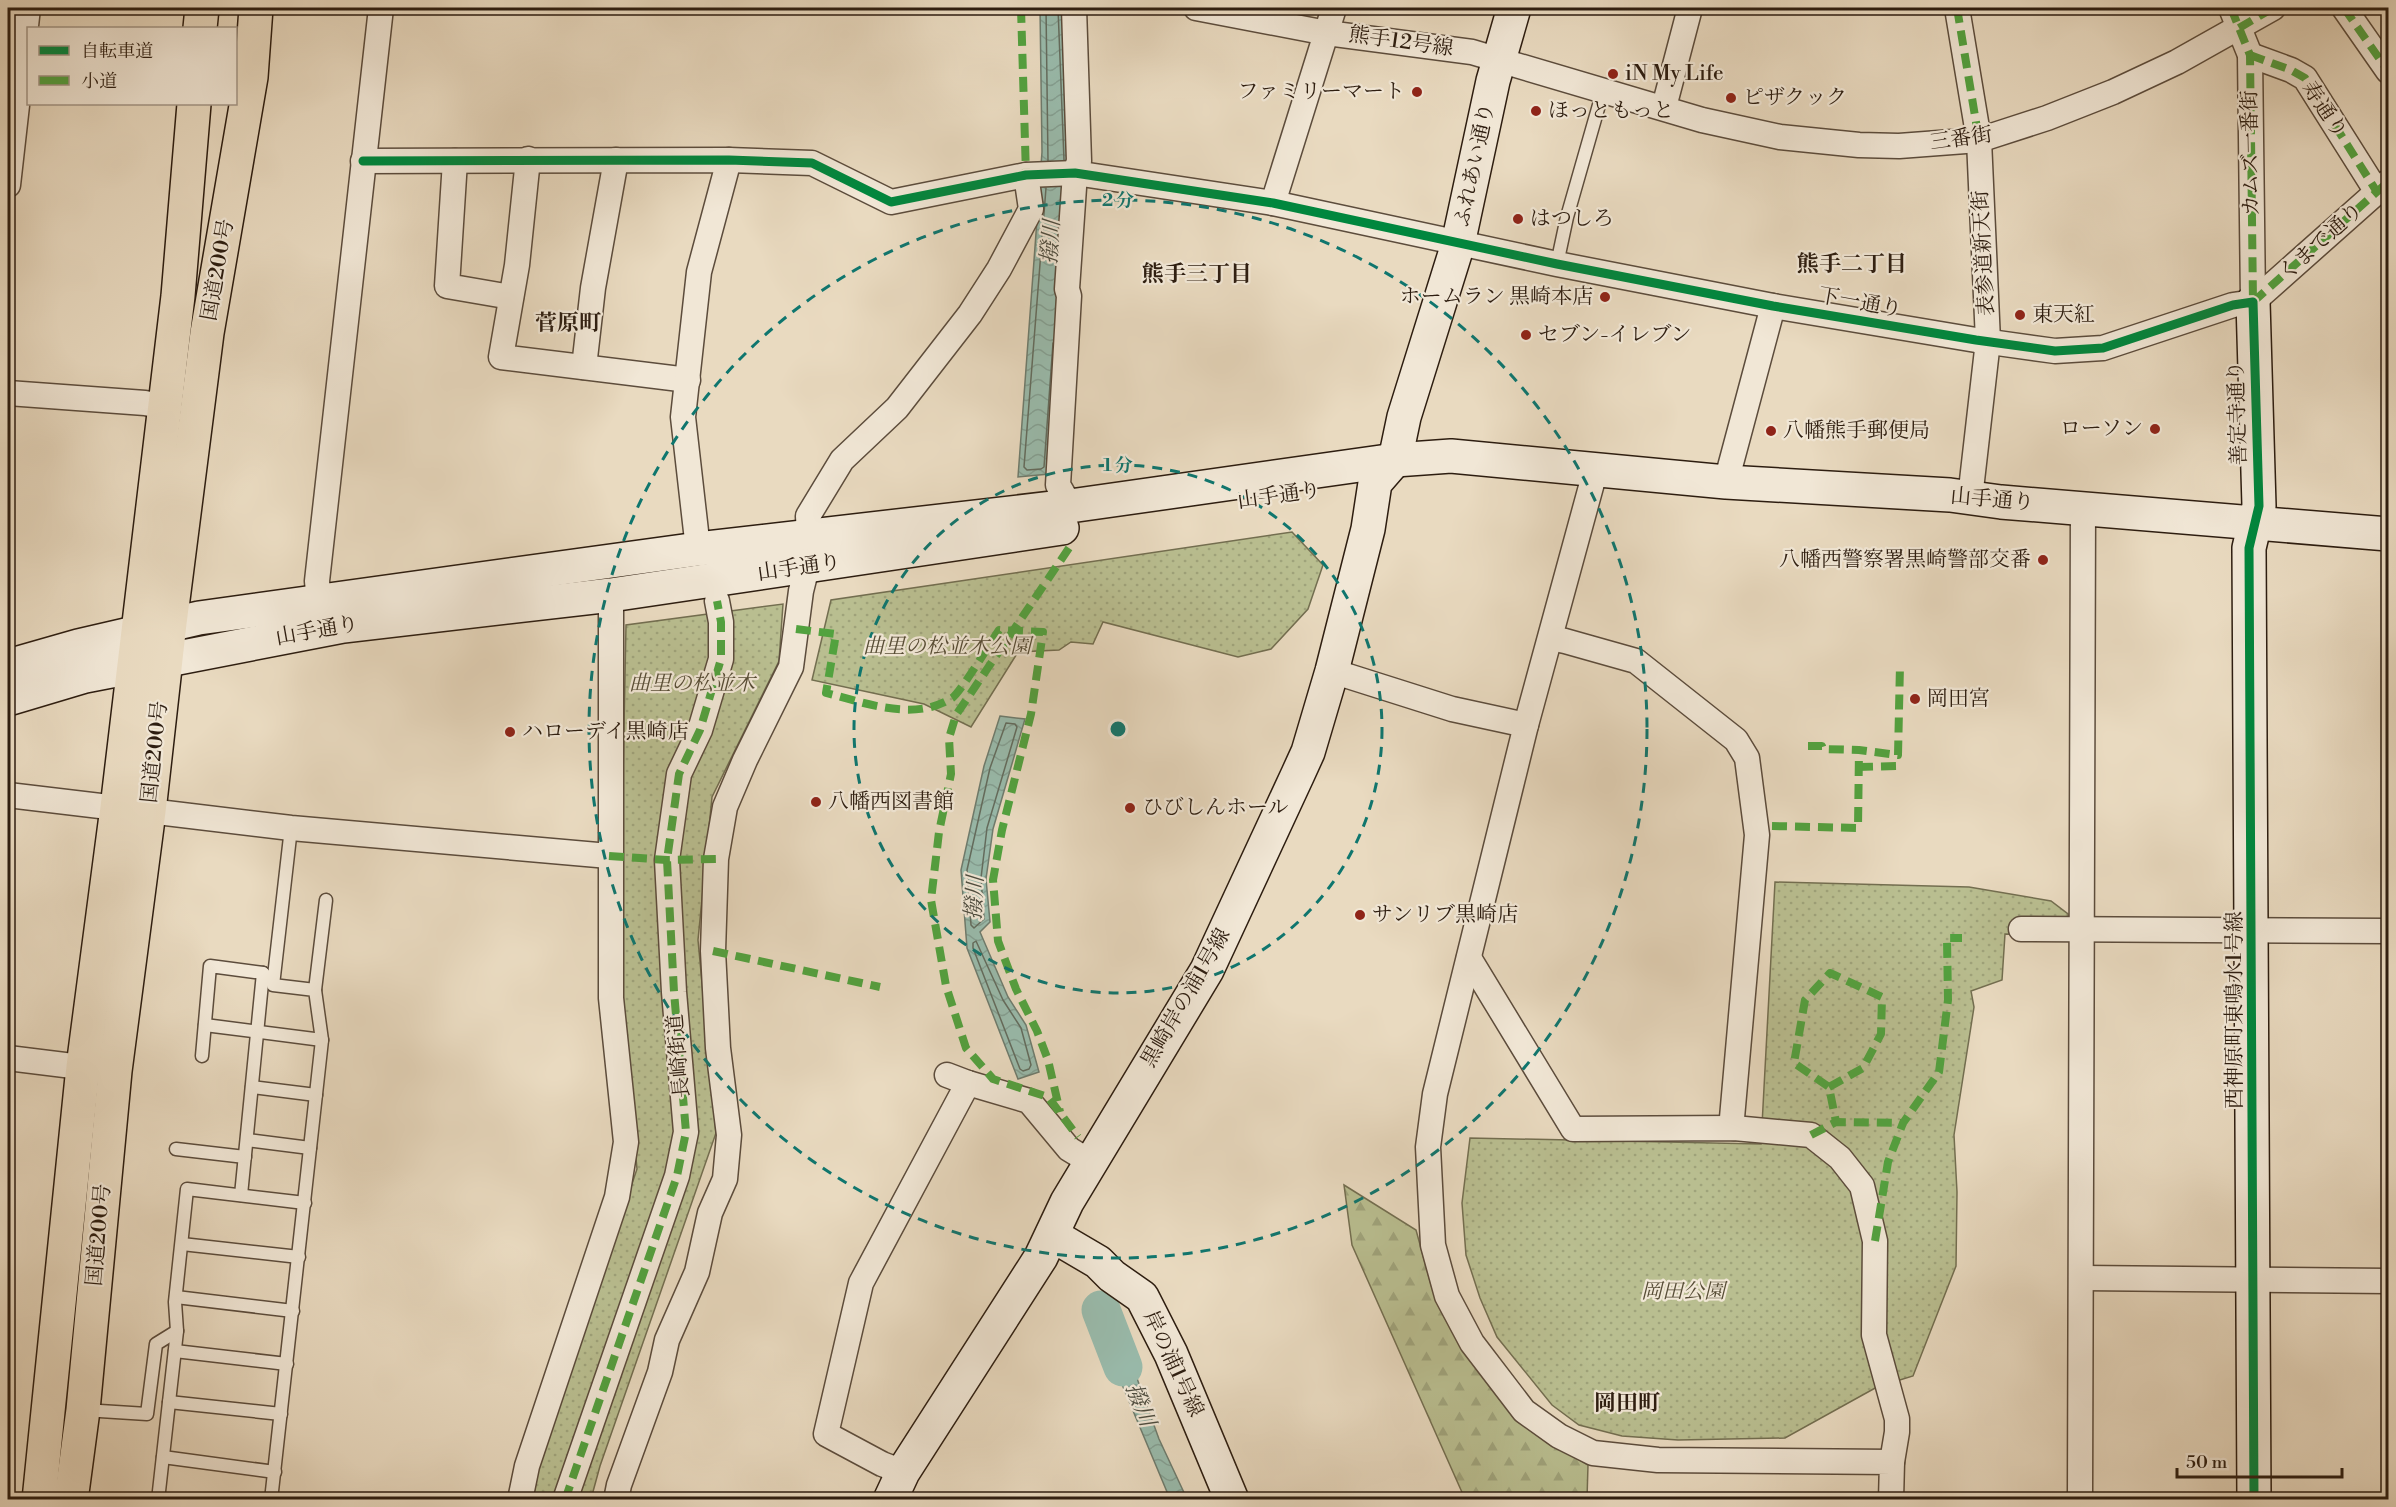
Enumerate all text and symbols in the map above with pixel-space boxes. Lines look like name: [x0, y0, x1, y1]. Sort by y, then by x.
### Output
street label: 熊手12号線: [1347, 22, 1455, 62]
legend: [27, 27, 237, 105]
text: 自転車道: [81, 40, 153, 63]
place label: iN My Life: [1625, 61, 1724, 87]
marker: iN My Life: [1606, 67, 1620, 81]
text: 小道: [81, 70, 117, 93]
street label: 寿通り: [2296, 77, 2352, 143]
place label: ファミリーマート: [1237, 79, 1405, 105]
marker: ファミリーマート: [1410, 85, 1424, 99]
place label: ピザクック: [1743, 85, 1847, 111]
street label: カムズ一番街: [2237, 90, 2265, 216]
marker: ピザクック: [1724, 91, 1738, 105]
place label: ほっともっと: [1548, 98, 1674, 124]
street label: ふれあい通り: [1449, 101, 1501, 229]
marker: ほっともっと: [1529, 104, 1543, 118]
street label: 三番街: [1928, 122, 1994, 156]
text: 2 分: [1102, 189, 1134, 212]
street label: 表参道新天街: [1968, 189, 2000, 317]
street label: くまで通り: [2273, 197, 2369, 287]
place label: はつしろ: [1530, 206, 1614, 232]
marker: はつしろ: [1511, 212, 1525, 226]
street label: 国道200号: [196, 217, 240, 323]
water label: 撥川: [1036, 217, 1066, 265]
district label: 熊手二丁目: [1797, 251, 1907, 278]
district label: 熊手三丁目: [1142, 261, 1252, 288]
street label: 下一通り: [1816, 283, 1904, 323]
place label: ホームラン 黒崎本店: [1400, 284, 1593, 310]
marker: ホームラン 黒崎本店: [1598, 290, 1612, 304]
place label: 東天紅: [2032, 302, 2095, 328]
marker: 東天紅: [2013, 308, 2027, 322]
district label: 菅原町: [535, 310, 601, 337]
place label: セブン-イレブン: [1538, 322, 1692, 348]
marker: セブン-イレブン: [1519, 328, 1533, 342]
street label: 善定寺通り: [2223, 360, 2253, 466]
place label: ローソン: [2060, 416, 2143, 442]
place label: 八幡熊手郵便局: [1783, 418, 1930, 444]
marker: ローソン: [2148, 422, 2162, 436]
marker: 八幡熊手郵便局: [1764, 424, 1778, 438]
text: 1 分: [1103, 454, 1133, 477]
street label: 山手通り: [1236, 477, 1322, 515]
street label: 山手通り: [1949, 483, 2035, 517]
place label: 八幡西警察署黒崎警部交番: [1779, 547, 2031, 573]
street label: 山手通り: [756, 549, 842, 587]
marker: 八幡西警察署黒崎警部交番: [2036, 553, 2050, 567]
street label: 山手通り: [273, 611, 361, 651]
park label: 曲里の松並木公園: [863, 634, 1034, 660]
park label: 曲里の松並木: [629, 671, 758, 697]
place label: 岡田宮: [1927, 686, 1990, 712]
marker: 岡田宮: [1908, 692, 1922, 706]
street label: 国道200号: [137, 700, 173, 804]
place label: ハローデイ黒崎店: [522, 719, 689, 745]
centre of rings: [1108, 719, 1128, 739]
marker: ハローデイ黒崎店: [503, 725, 517, 739]
place label: 八幡西図書館: [828, 789, 954, 815]
marker: 八幡西図書館: [809, 795, 823, 809]
place label: ひびしんホール: [1142, 795, 1289, 821]
marker: ひびしんホール: [1123, 801, 1137, 815]
water label: 撥川: [960, 873, 990, 921]
place label: サンリブ黒崎店: [1372, 902, 1518, 928]
marker: サンリブ黒崎店: [1353, 908, 1367, 922]
street label: 西神原町東鳴水1号線: [2222, 911, 2248, 1109]
street label: 黒崎岸の浦1号線: [1136, 924, 1236, 1072]
street label: 長崎街道: [662, 1013, 696, 1099]
street label: 国道200号: [82, 1183, 116, 1287]
park label: 岡田公園: [1641, 1279, 1728, 1305]
street label: 岸の浦1号線: [1137, 1307, 1209, 1421]
water label: 撥川: [1119, 1380, 1162, 1432]
district label: 岡田町: [1594, 1390, 1660, 1417]
scale bar: [2177, 1441, 2342, 1479]
text: 50 m: [2186, 1451, 2228, 1474]

